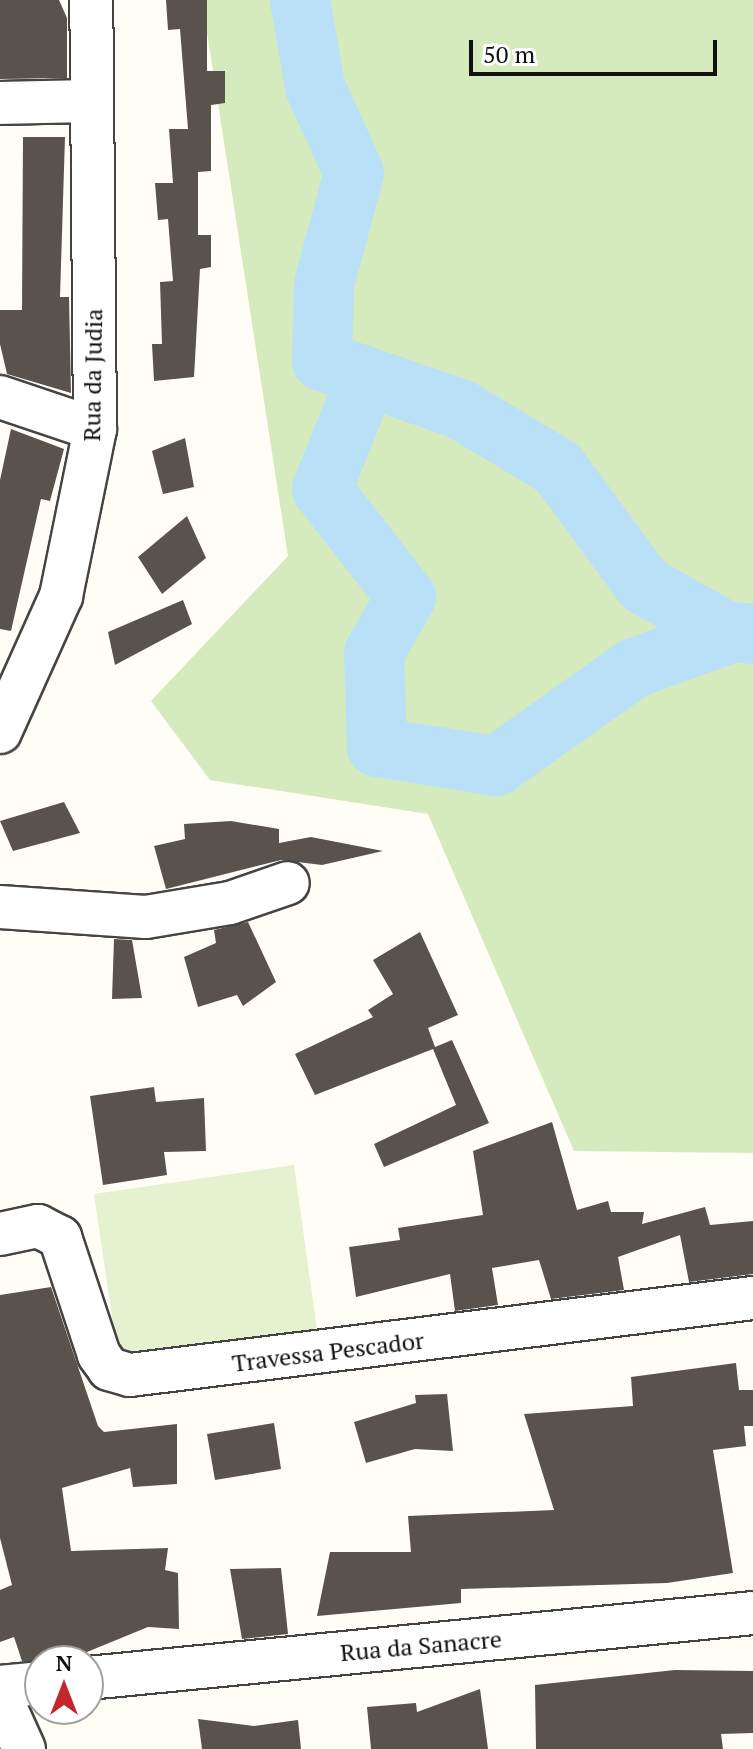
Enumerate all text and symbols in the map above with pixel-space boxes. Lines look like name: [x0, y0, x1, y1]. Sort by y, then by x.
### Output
scale bar: [473, 24, 721, 74]
text: 50 m: [483, 38, 535, 70]
street label: Rua da Judia: [77, 308, 109, 442]
street label: Travessa Pescador: [230, 1326, 426, 1378]
street label: Rua da Sanacre: [339, 1625, 503, 1667]
north arrow: [24, 1645, 104, 1725]
text: N: [56, 1648, 72, 1677]

